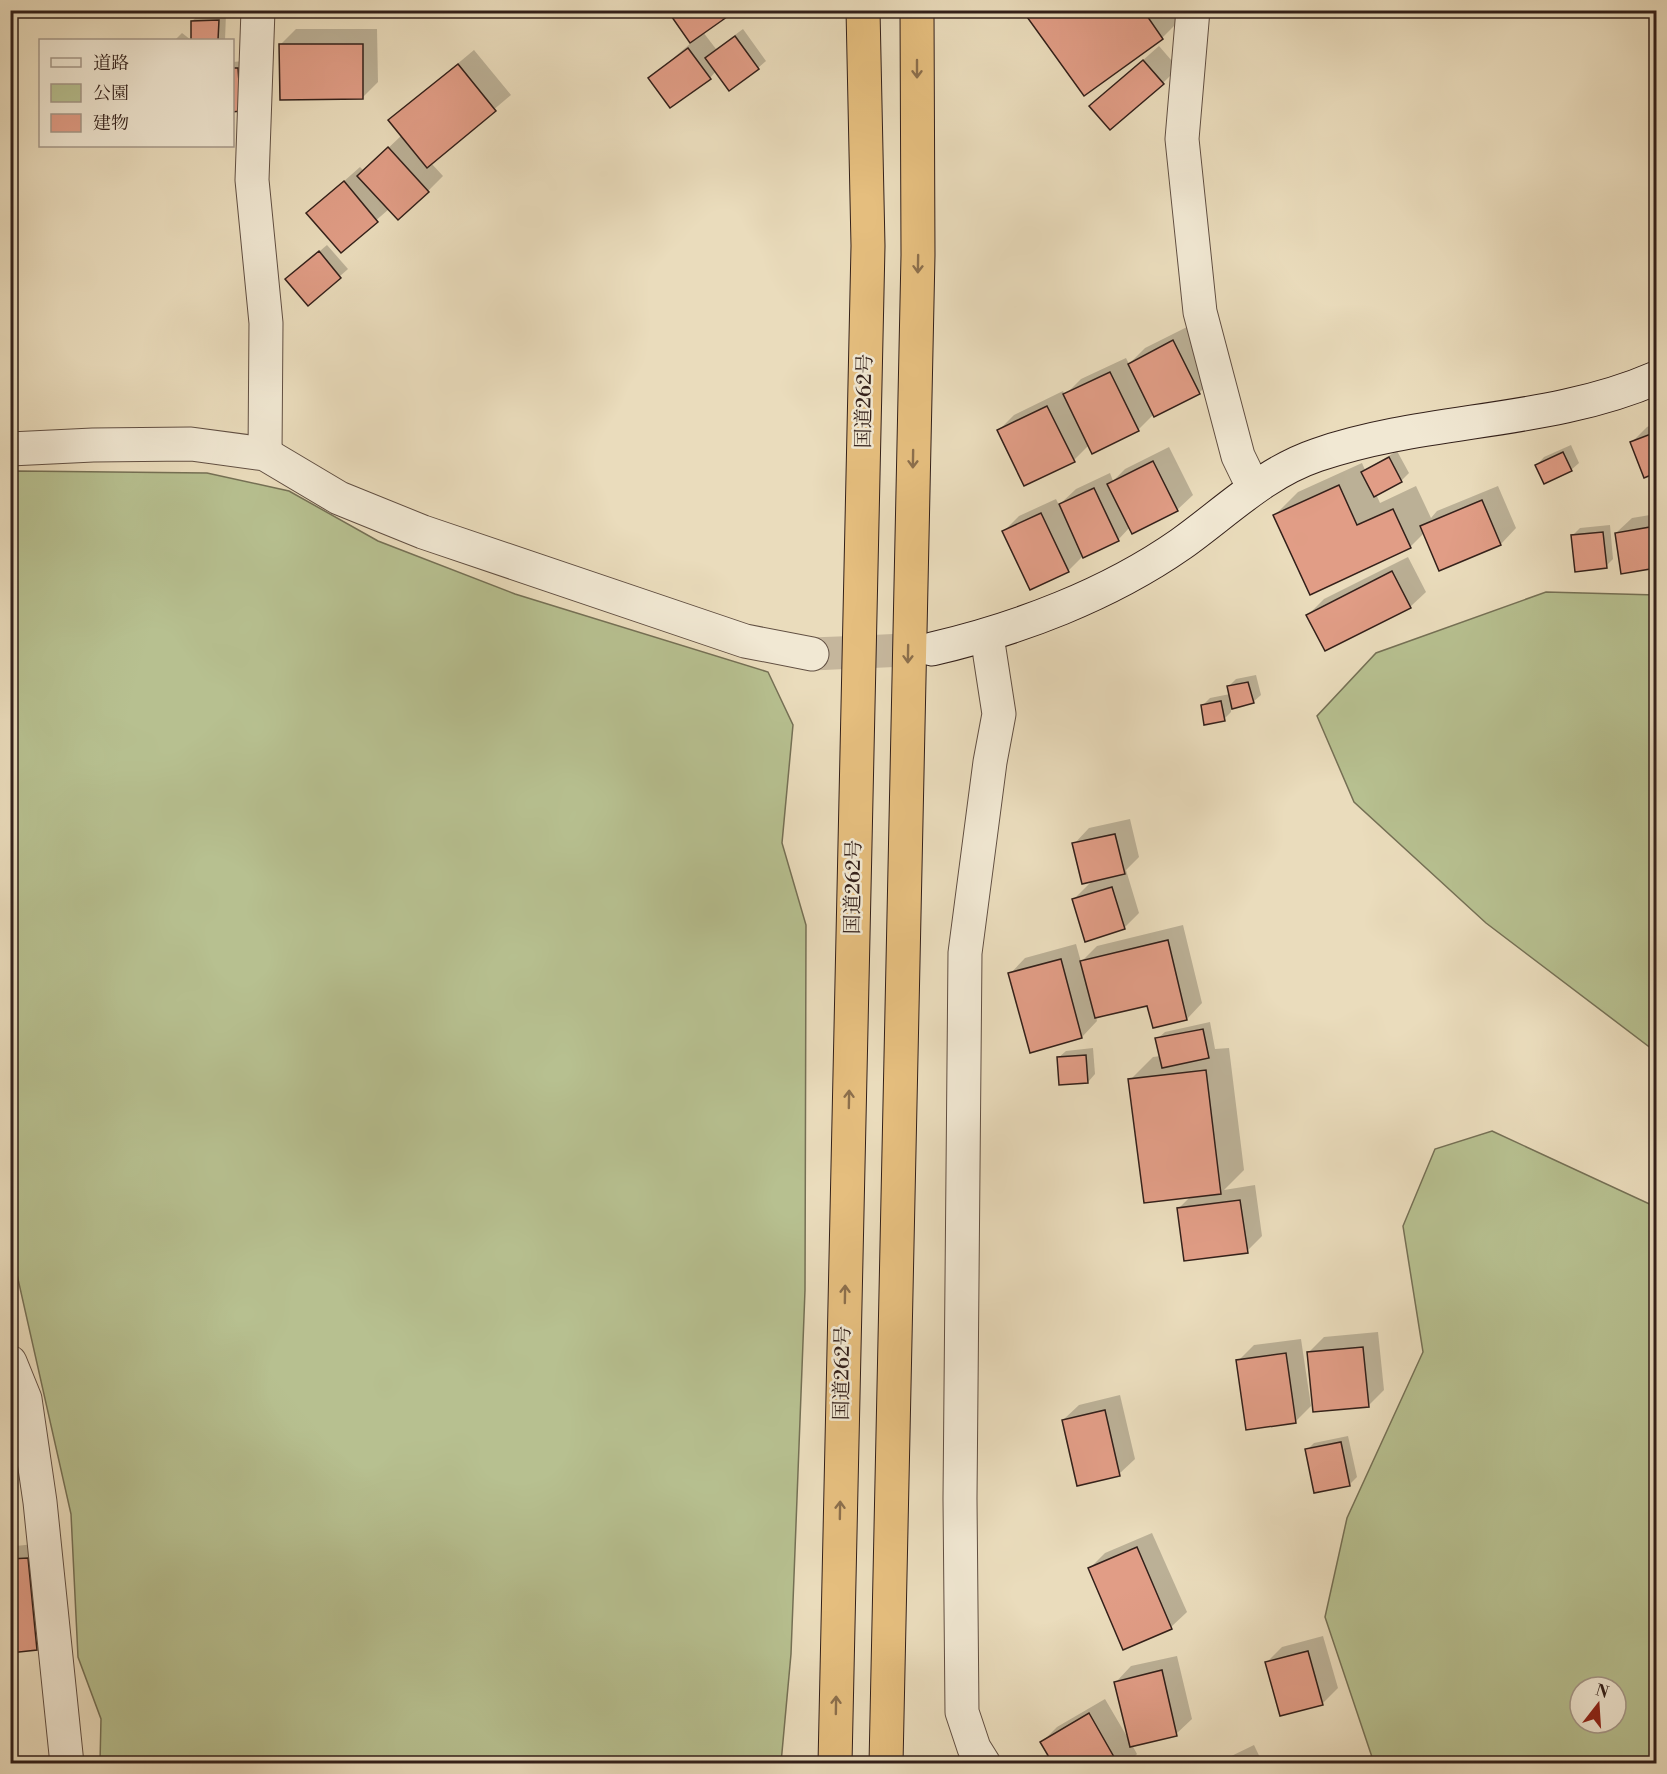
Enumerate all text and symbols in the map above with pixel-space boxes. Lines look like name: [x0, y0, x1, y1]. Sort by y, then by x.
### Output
legend: [39, 39, 234, 147]
text: 道路: [93, 52, 129, 75]
one-way arrow: [911, 58, 923, 78]
text: 公園: [93, 82, 129, 105]
text: 建物: [93, 112, 129, 135]
one-way arrow: [912, 253, 924, 273]
street label: 国道262号: [852, 353, 878, 449]
one-way arrow: [908, 448, 919, 468]
one-way arrow: [903, 643, 914, 663]
street label: 国道262号: [841, 839, 867, 935]
one-way arrow: [844, 1090, 855, 1110]
one-way arrow: [839, 1285, 851, 1305]
street label: 国道262号: [830, 1325, 856, 1421]
one-way arrow: [835, 1501, 846, 1521]
north arrow: [1568, 1675, 1628, 1735]
text: N: [1593, 1680, 1611, 1703]
one-way arrow: [830, 1696, 842, 1716]

